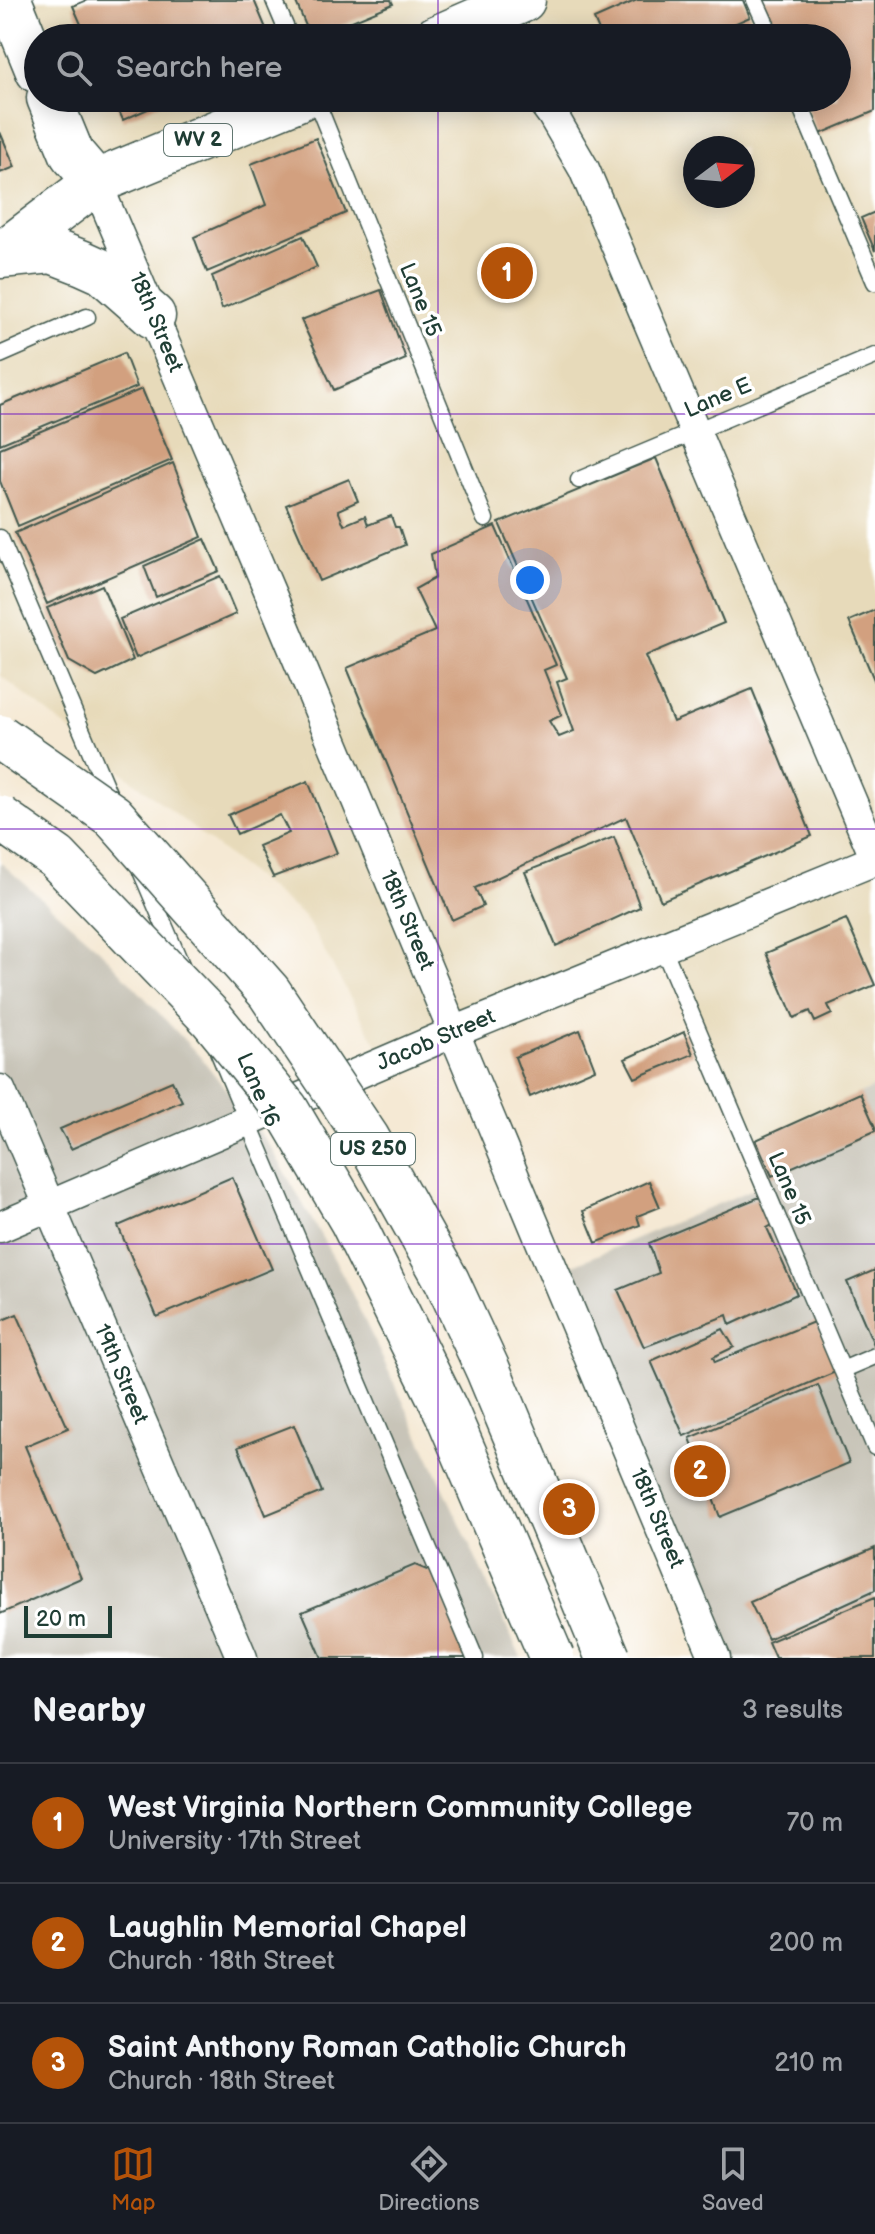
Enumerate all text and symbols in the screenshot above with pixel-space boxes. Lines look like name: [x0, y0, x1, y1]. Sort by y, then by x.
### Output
search box: [24, 24, 851, 112]
icon: search: [52, 46, 96, 90]
text: Search here: [116, 50, 282, 86]
road number: WV 2: [164, 124, 232, 156]
north arrow: [683, 136, 755, 208]
pin: 1: [481, 243, 533, 303]
street label: Lane 15: [393, 259, 447, 341]
street label: 18th Street: [123, 268, 189, 376]
street label: Lane E: [680, 372, 756, 424]
your location: [510, 560, 550, 600]
street label: 18th Street: [374, 866, 440, 974]
street label: Jacob Street: [373, 1003, 499, 1077]
street label: Lane 16: [230, 1049, 286, 1131]
road number: US 250: [331, 1133, 415, 1165]
street label: Lane 15: [762, 1148, 816, 1230]
street label: 19th Street: [88, 1320, 154, 1428]
pin: 2: [674, 1441, 726, 1501]
street label: 18th Street: [624, 1464, 690, 1572]
pin: 3: [543, 1479, 595, 1539]
scale bar: [24, 1602, 112, 1638]
text: 20 m: [36, 1606, 86, 1633]
text: Nearby: [32, 1690, 146, 1731]
text: 3 results: [742, 1695, 843, 1726]
text: West Virginia Northern Community College: [108, 1790, 692, 1826]
text: 1: [53, 1808, 63, 1839]
text: 70 m: [786, 1808, 843, 1839]
text: University · 17th Street: [108, 1826, 361, 1857]
text: Laughlin Memorial Chapel: [108, 1910, 467, 1946]
text: 2: [50, 1928, 66, 1959]
text: 200 m: [769, 1928, 843, 1959]
text: Church · 18th Street: [108, 1946, 335, 1977]
text: Saint Anthony Roman Catholic Church: [108, 2030, 627, 2066]
text: 3: [50, 2048, 66, 2079]
text: 210 m: [774, 2048, 843, 2079]
text: Church · 18th Street: [108, 2066, 335, 2097]
tab: Map: [111, 2142, 156, 2217]
tab: Directions: [378, 2142, 479, 2217]
tab: Saved: [702, 2142, 764, 2217]

